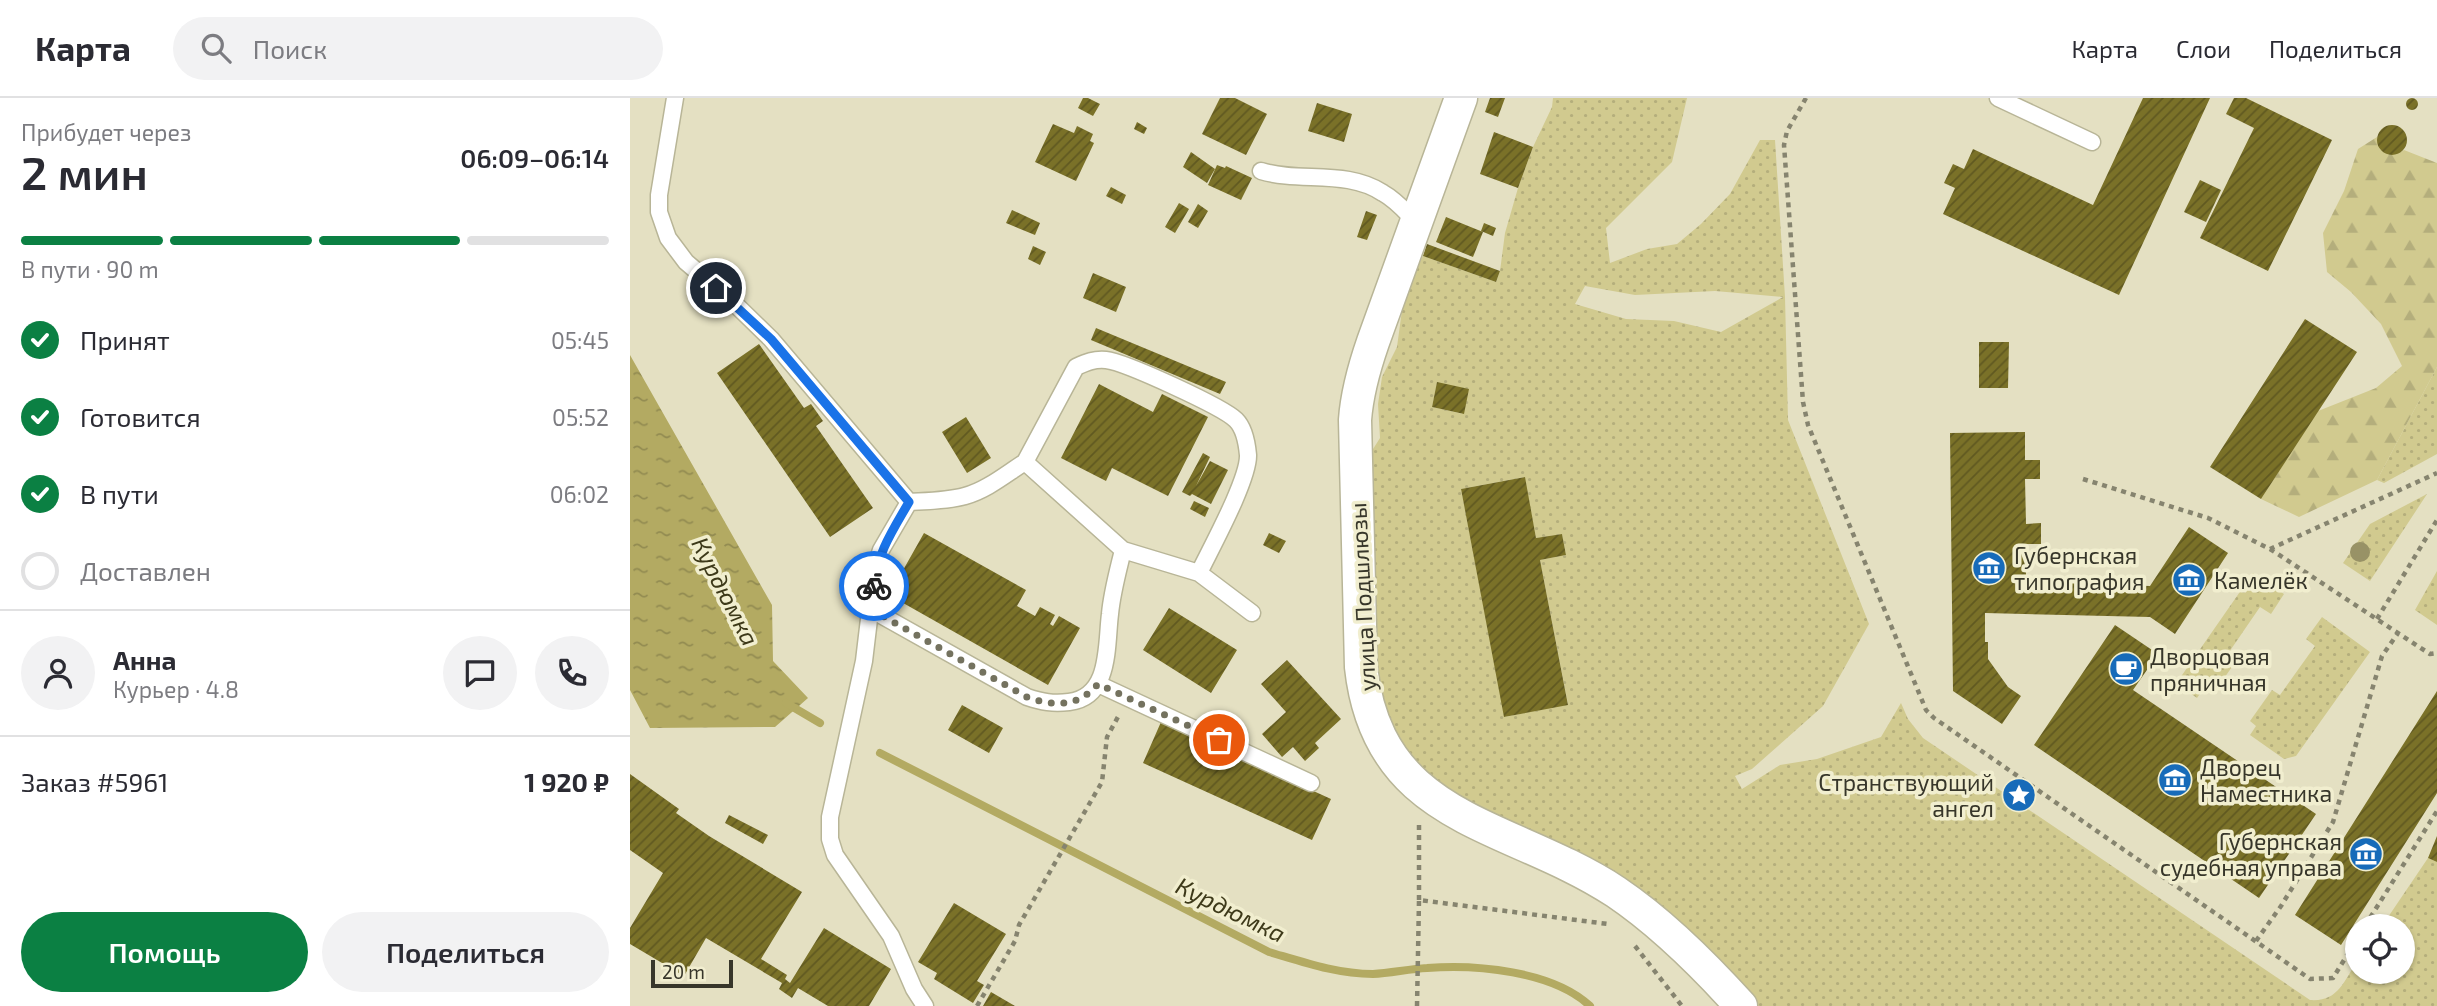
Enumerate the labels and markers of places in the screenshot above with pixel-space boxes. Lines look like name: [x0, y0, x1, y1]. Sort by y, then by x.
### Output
pin: [686, 258, 746, 318]
place label: Губернская типография: [2014, 541, 2144, 595]
museum icon: Губернская типография: [1970, 549, 2008, 587]
museum icon: Камелёк: [2170, 561, 2208, 599]
place label: Камелёк: [2214, 566, 2308, 594]
place label: Дворцовая пряничная: [2150, 642, 2270, 696]
cafe icon: Дворцовая пряничная: [2107, 650, 2145, 688]
pin: [1189, 710, 1249, 770]
place label: Дворец Наместника: [2200, 753, 2332, 807]
museum icon: Дворец Наместника: [2156, 761, 2194, 799]
place label: Странствующий ангел: [1818, 768, 1994, 822]
place icon: Странствующий ангел: [2000, 776, 2038, 814]
place label: Губернская судебная управа: [2160, 827, 2342, 882]
museum icon: Губернская судебная управа: [2347, 835, 2385, 873]

